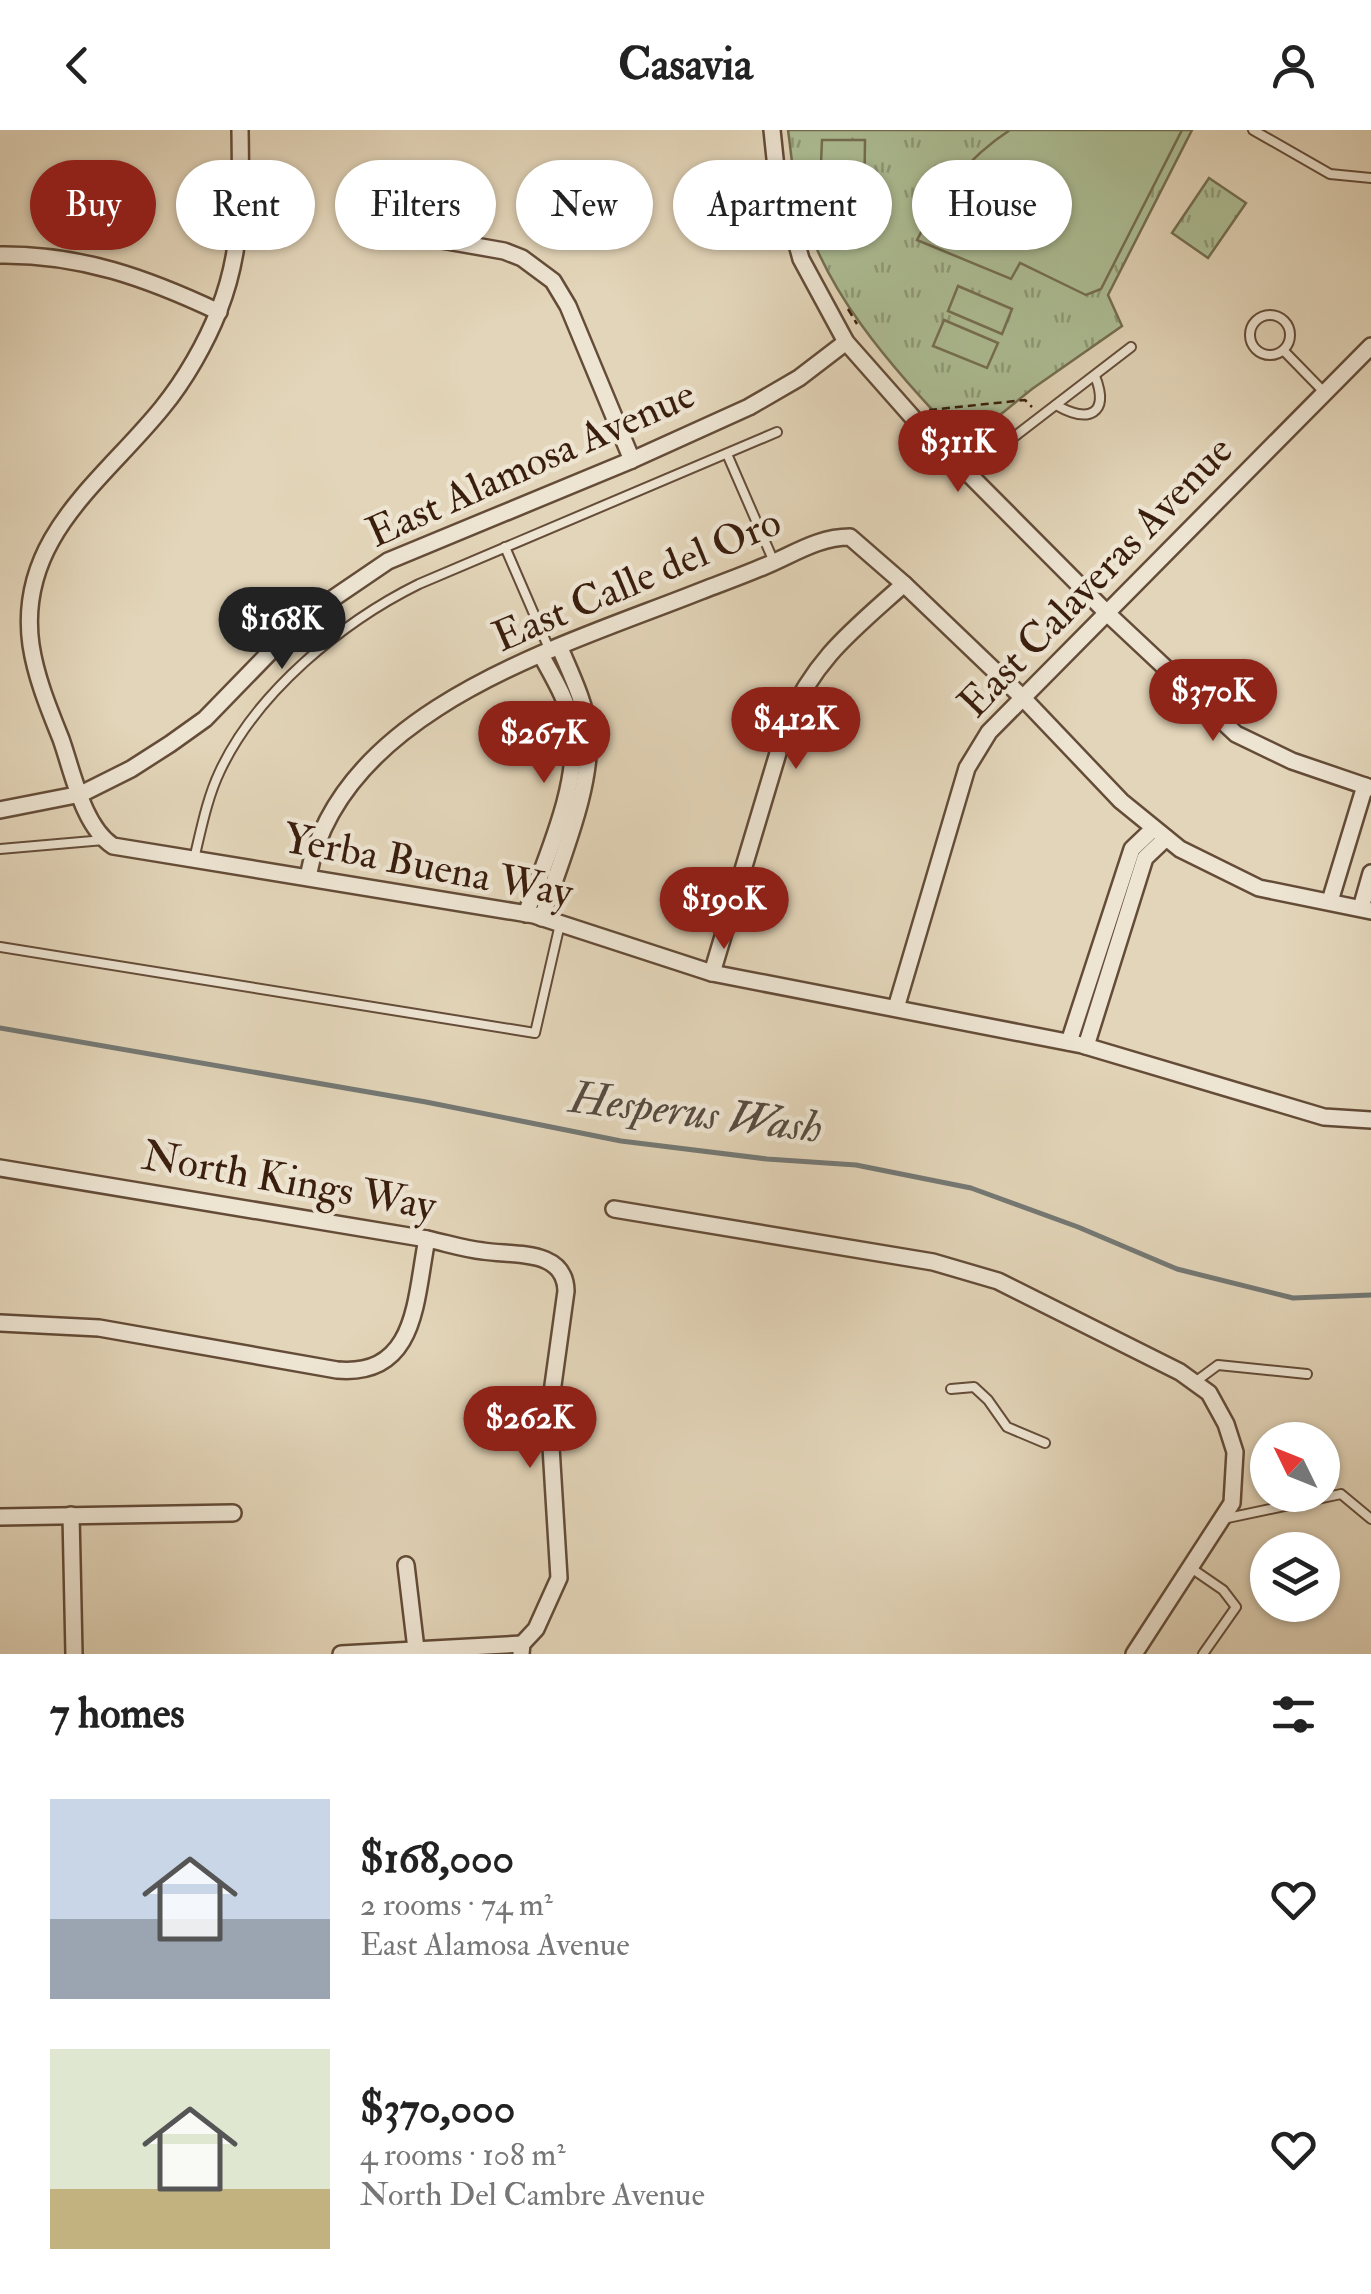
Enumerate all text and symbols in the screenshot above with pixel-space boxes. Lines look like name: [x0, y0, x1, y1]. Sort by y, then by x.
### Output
text: Casavia: [618, 37, 753, 93]
icon: back: [50, 38, 105, 93]
icon: person: [1266, 38, 1321, 93]
chip: Buy: [30, 160, 156, 250]
chip: Rent: [176, 160, 315, 250]
chip: Filters: [335, 160, 496, 250]
chip: New: [516, 160, 653, 250]
chip: Apartment: [673, 160, 892, 250]
chip: House: [912, 160, 1072, 250]
street label: East Alamosa Avenue: [359, 368, 703, 560]
pin: $311K: [888, 410, 1028, 495]
text: $311K: [920, 422, 996, 462]
street label: East Calaveras Avenue: [948, 425, 1244, 729]
street label: East Calle del Oro: [485, 496, 789, 664]
pin: $168K: [212, 587, 352, 672]
text: $168K: [241, 599, 323, 639]
pin: $370K: [1143, 659, 1283, 744]
text: $370K: [1171, 671, 1255, 711]
pin: $412K: [726, 687, 866, 772]
text: $412K: [753, 699, 839, 739]
pin: $267K: [474, 701, 614, 786]
text: $267K: [500, 713, 588, 753]
street label: Yerba Buena Way: [279, 812, 578, 920]
pin: $190K: [654, 867, 794, 952]
text: $190K: [682, 879, 766, 919]
water label: Hesperus Wash: [564, 1069, 826, 1156]
street label: North Kings Way: [138, 1130, 440, 1233]
pin: $262K: [460, 1386, 600, 1471]
text: $262K: [485, 1398, 575, 1438]
north arrow: [1250, 1422, 1340, 1512]
map controls: [1250, 1422, 1340, 1622]
button: layers: [1250, 1532, 1340, 1622]
icon: filters: [1266, 1687, 1321, 1742]
text: 7 homes: [50, 1688, 185, 1740]
text: $168,000: [360, 1833, 514, 1885]
icon: home: [130, 1839, 250, 1959]
icon: heart: [1266, 1872, 1321, 1927]
text: 2 rooms · 74 m²: [360, 1885, 553, 1925]
text: East Alamosa Avenue: [360, 1925, 630, 1965]
text: $370,000: [360, 2083, 515, 2135]
icon: home: [130, 2089, 250, 2209]
icon: heart: [1266, 2122, 1321, 2177]
text: 4 rooms · 108 m²: [360, 2135, 565, 2175]
text: North Del Cambre Avenue: [360, 2175, 705, 2215]

